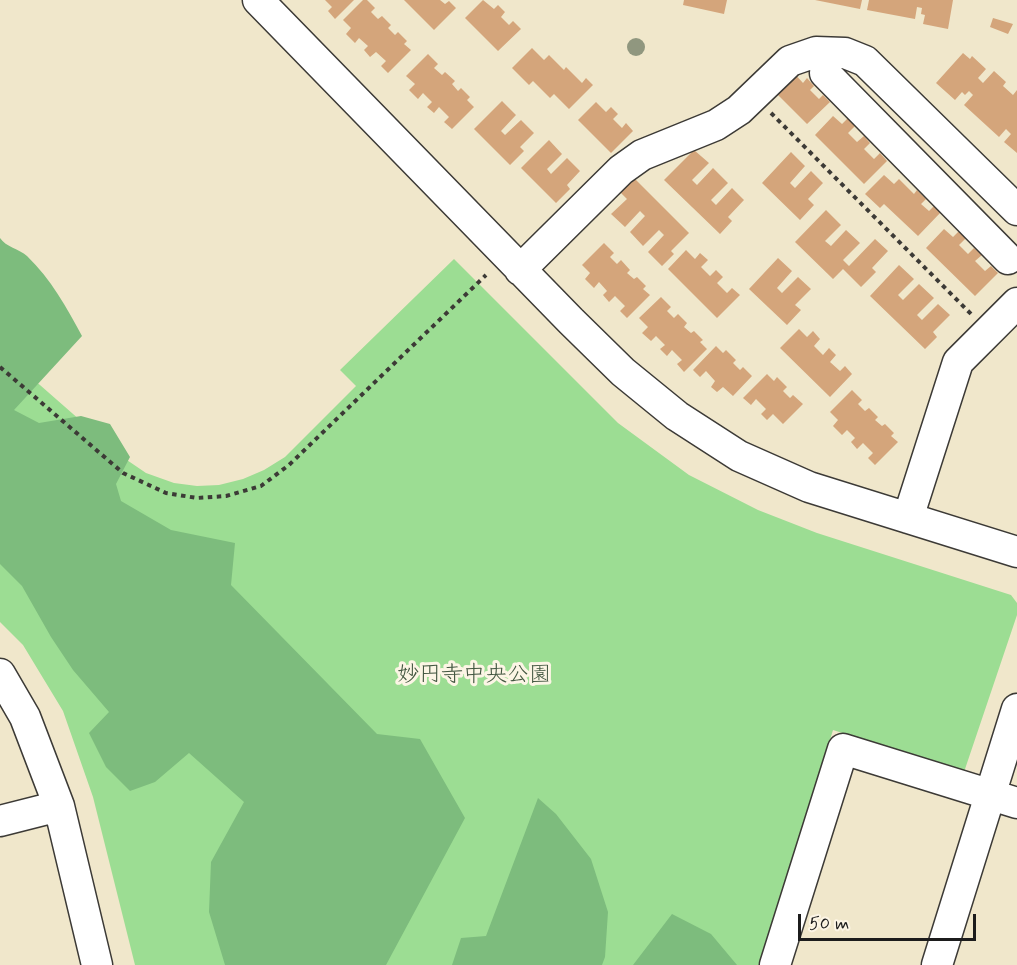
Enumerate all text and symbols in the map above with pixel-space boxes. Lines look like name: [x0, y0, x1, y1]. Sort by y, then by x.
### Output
park label: 妙円寺中央公園: [397, 663, 551, 689]
scale bar: [801, 902, 980, 940]
text: 50 m: [809, 912, 849, 936]

